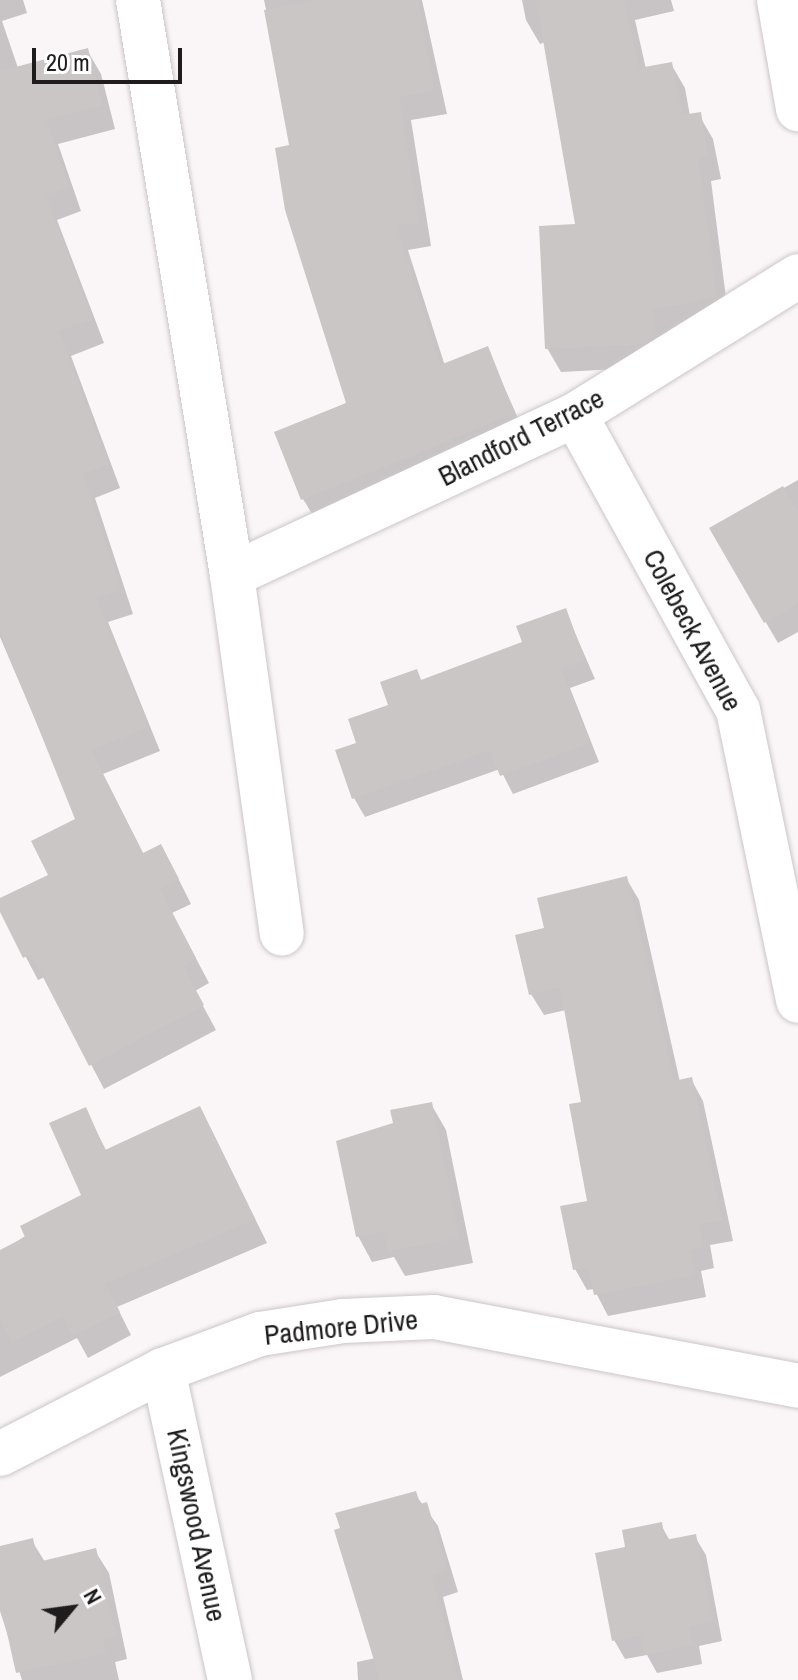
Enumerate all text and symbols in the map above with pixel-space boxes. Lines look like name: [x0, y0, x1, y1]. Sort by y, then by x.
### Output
scale bar: [36, 32, 186, 82]
text: 20 m: [46, 46, 90, 78]
street label: Blandford Terrace: [433, 381, 609, 493]
street label: Colebeck Avenue: [636, 543, 750, 717]
street label: Padmore Drive: [262, 1302, 420, 1352]
street label: Kingswood Avenue: [160, 1425, 234, 1625]
north arrow: [32, 1568, 112, 1648]
text: N: [77, 1583, 109, 1609]

